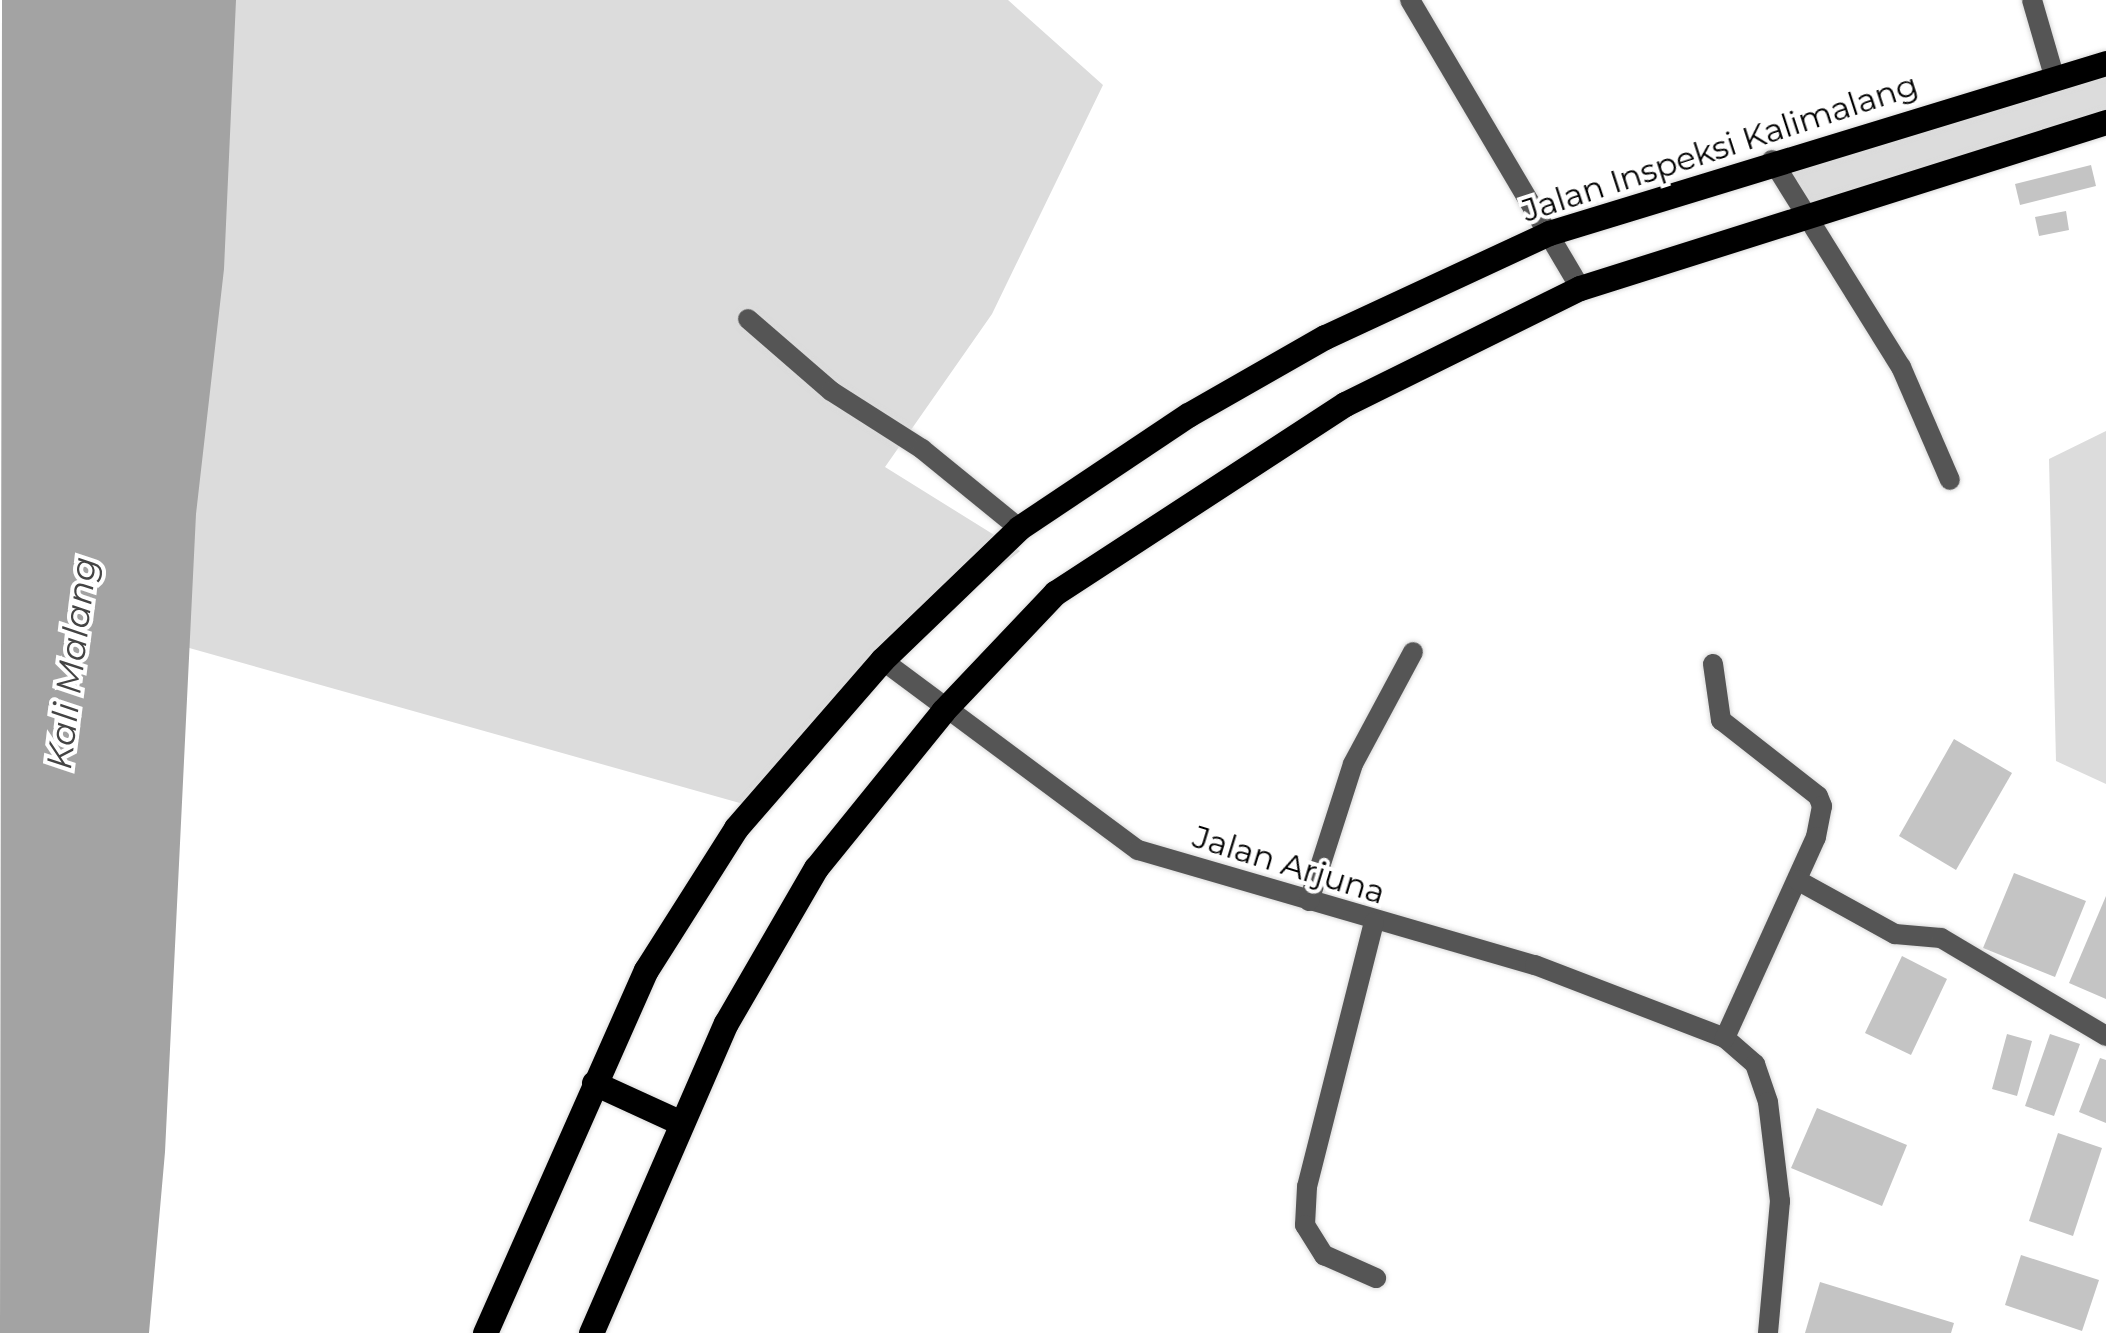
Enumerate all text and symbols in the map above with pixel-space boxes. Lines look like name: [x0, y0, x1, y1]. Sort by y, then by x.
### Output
street label: Jalan Inspeksi Kalimalang: [1517, 66, 1923, 230]
water label: Kali Malang: [38, 554, 106, 772]
street label: Jalan Arjuna: [1188, 818, 1390, 912]

